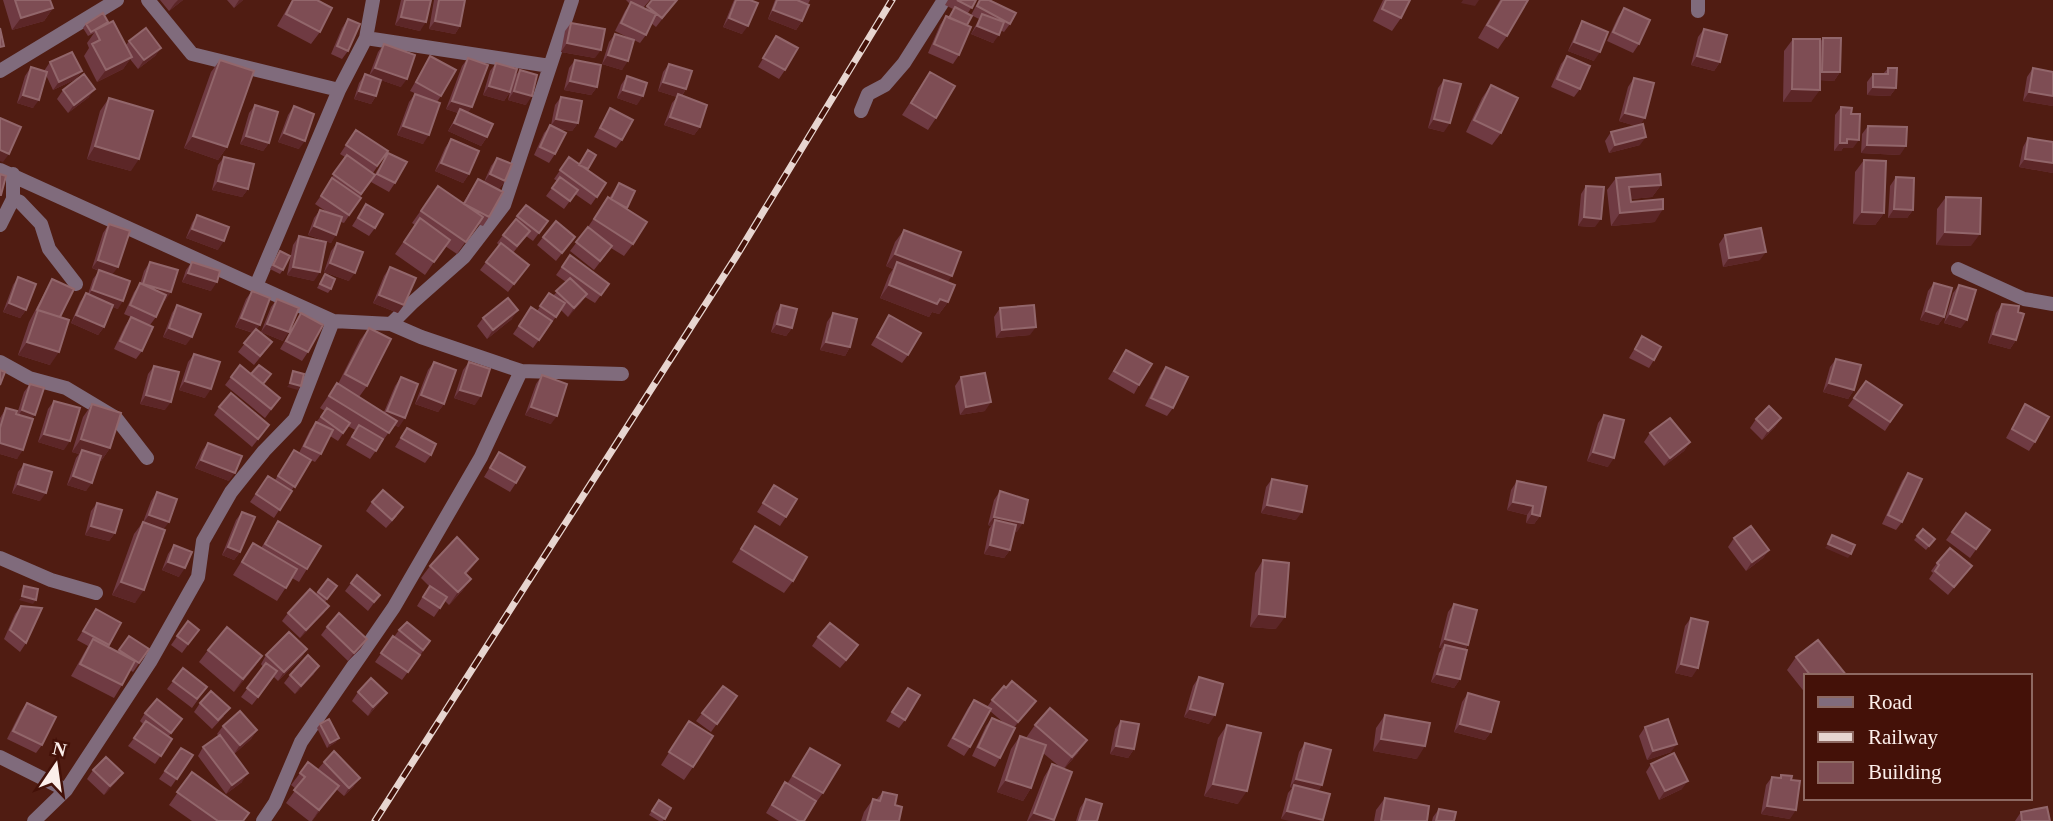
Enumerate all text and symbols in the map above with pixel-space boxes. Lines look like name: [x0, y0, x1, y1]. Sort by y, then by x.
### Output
legend: [1804, 674, 2032, 800]
text: Road: [1868, 690, 1913, 714]
text: Railway: [1868, 725, 1938, 749]
north arrow: [21, 730, 91, 800]
text: N: [51, 737, 69, 761]
text: Building: [1868, 760, 1942, 784]

